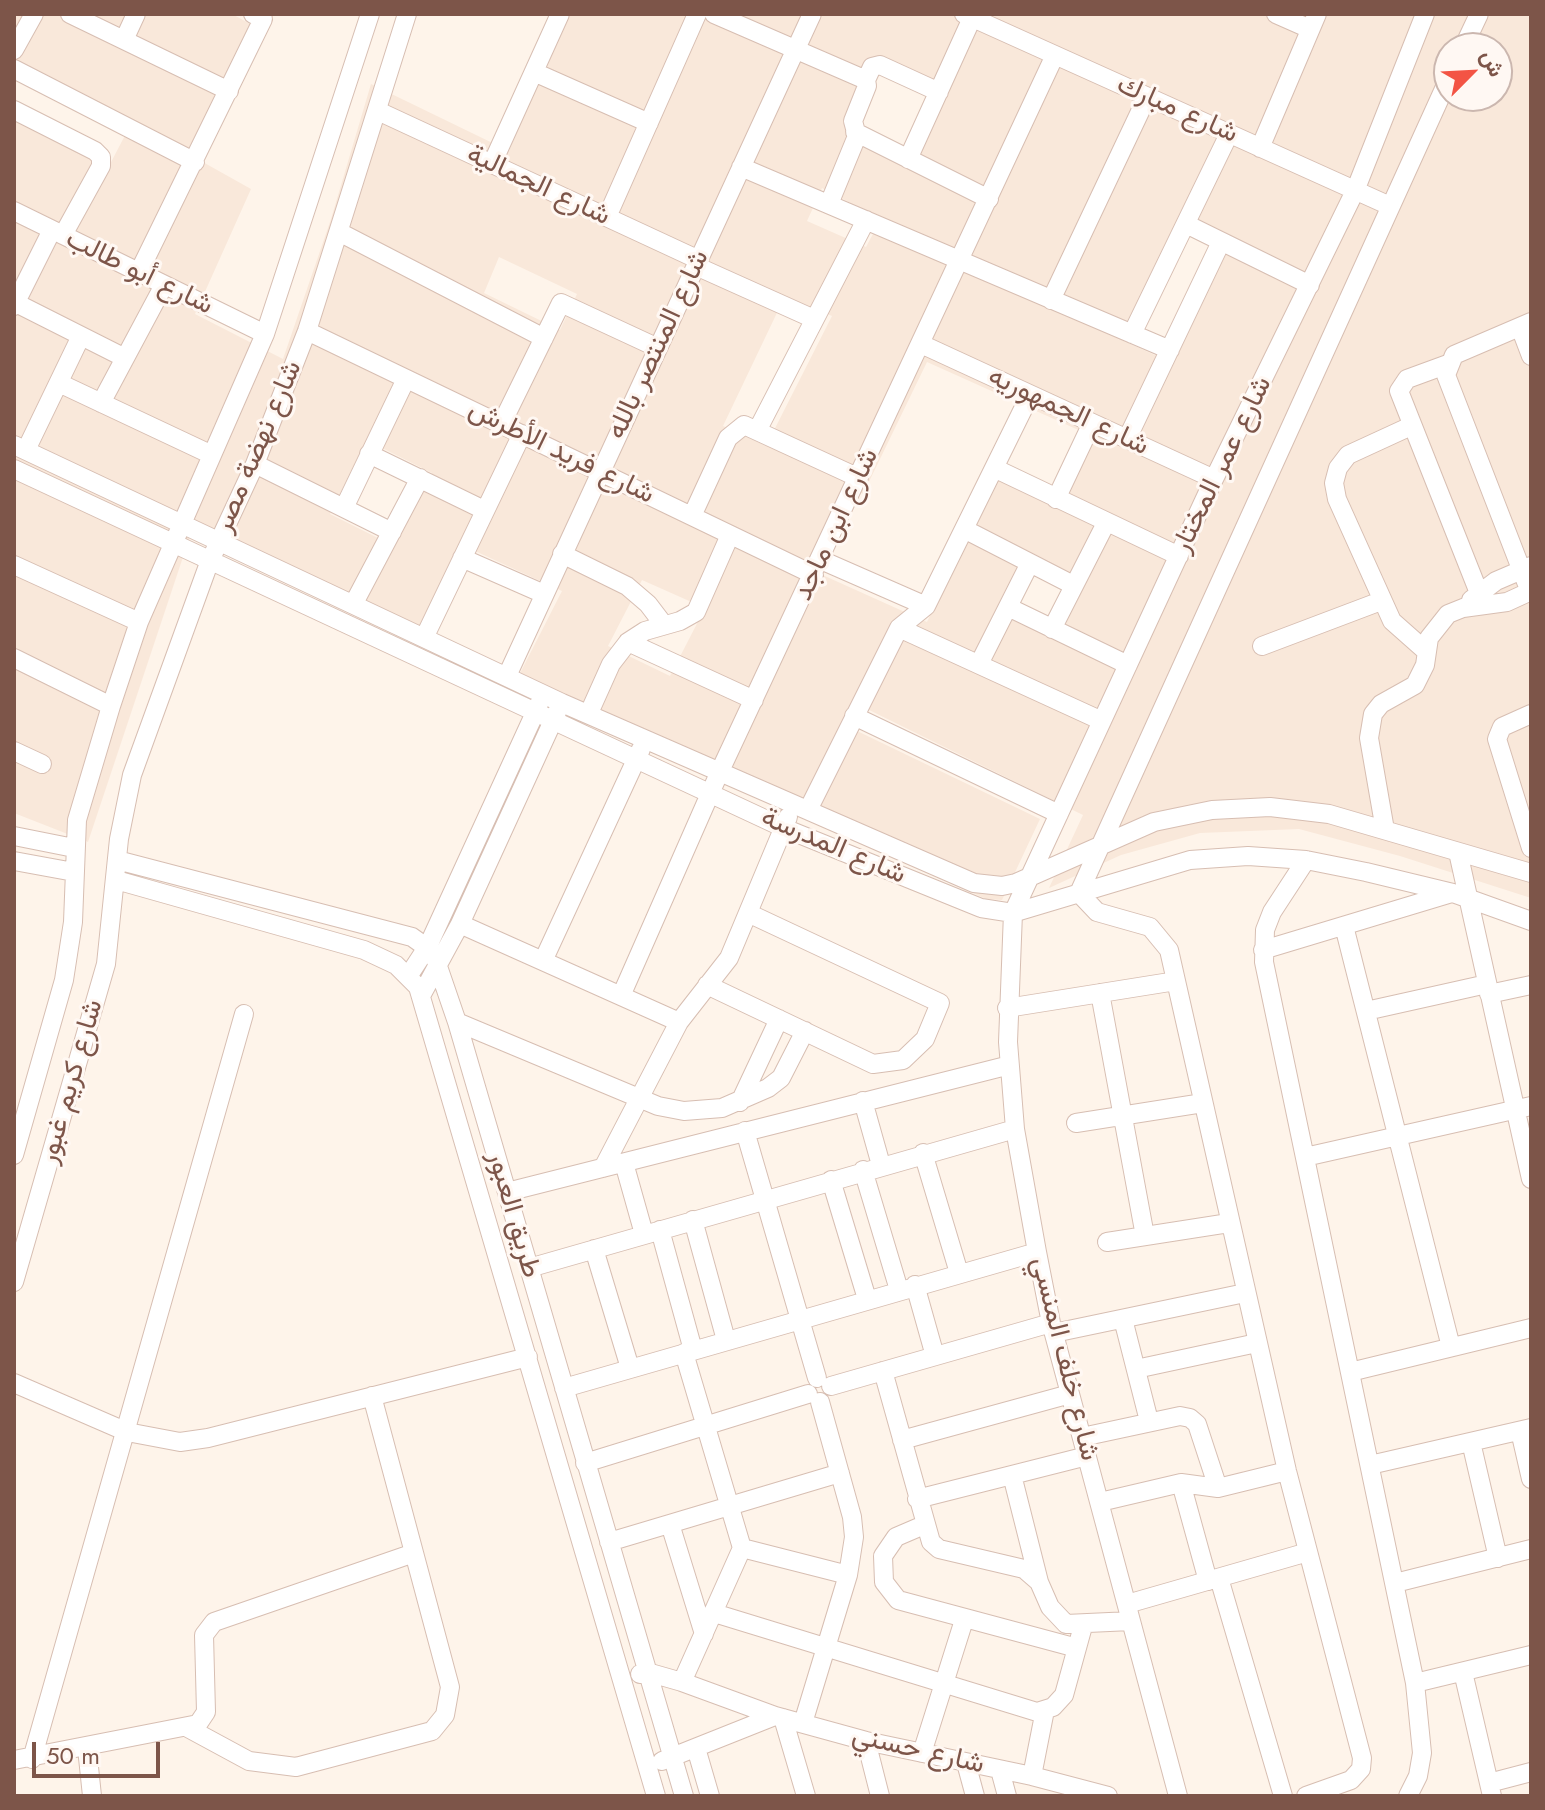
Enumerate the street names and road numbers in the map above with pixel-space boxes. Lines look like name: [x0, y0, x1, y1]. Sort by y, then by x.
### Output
street label: شارع مبارك: [1111, 68, 1243, 152]
street label: شارع الجمالية: [461, 138, 615, 234]
street label: شارع أبو طالب: [60, 223, 218, 323]
street label: شارع المنتصر بالله: [600, 245, 718, 445]
street label: شارع نهضة مصر: [208, 356, 310, 538]
street label: شارع الجمهوريه: [982, 360, 1154, 464]
street label: شارع عمر المختار: [1166, 371, 1280, 559]
street label: شارع فريد الأطرش: [463, 393, 659, 513]
street label: شارع ابن ماجد: [787, 444, 887, 606]
street label: شارع المدرسة: [755, 801, 911, 893]
street label: شارع كريم غبور: [33, 996, 111, 1168]
street label: طريق العبور: [479, 1148, 547, 1282]
street label: شارع خلف المنسي: [1022, 1254, 1106, 1464]
street label: شارع حسني: [849, 1719, 987, 1783]

